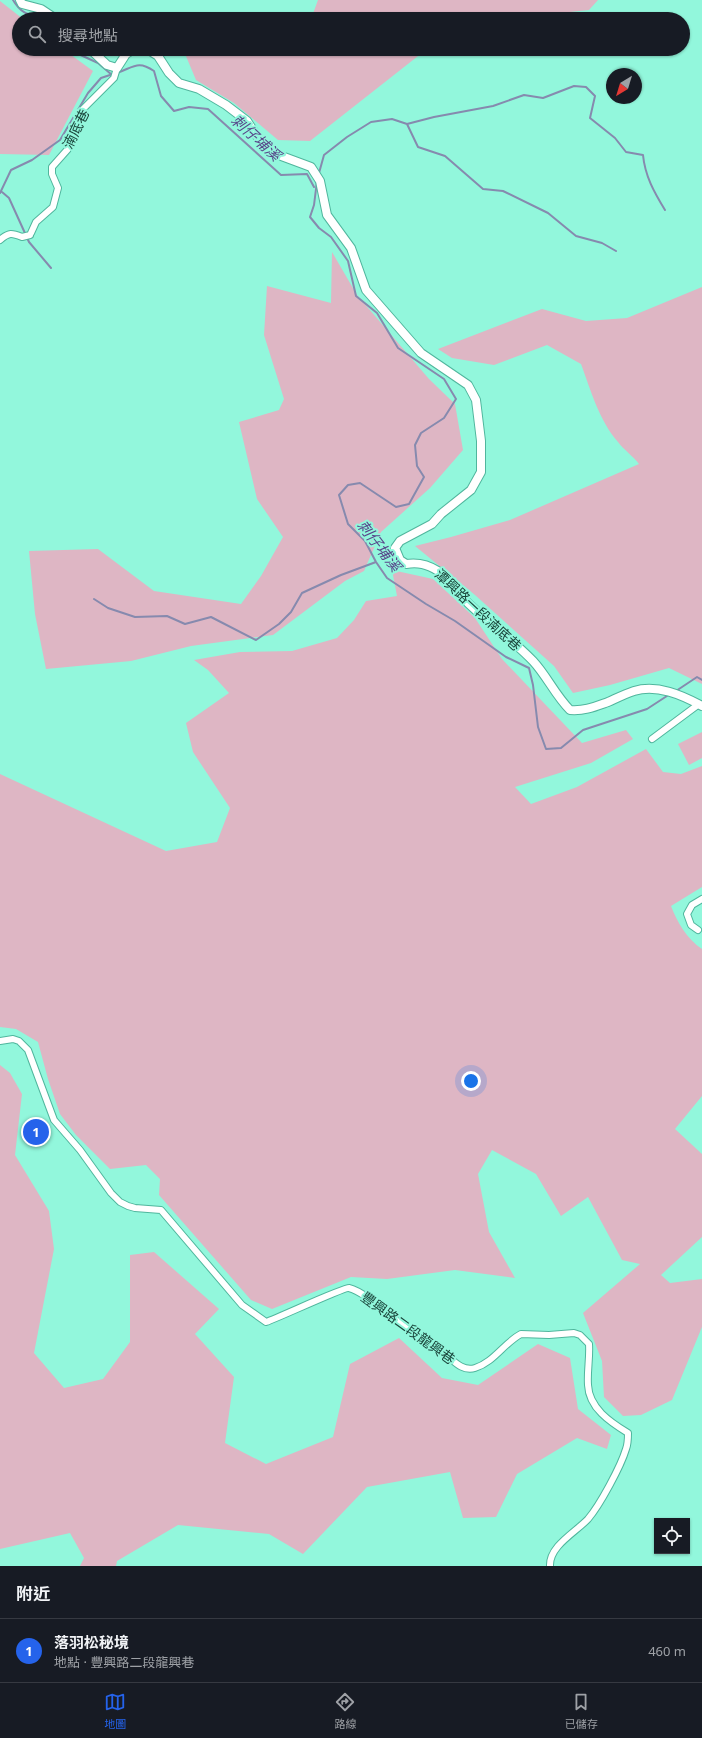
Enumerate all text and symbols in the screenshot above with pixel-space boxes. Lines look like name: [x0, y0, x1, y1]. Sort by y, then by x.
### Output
search box: [12, 12, 690, 56]
icon: search: [26, 23, 48, 45]
text: 搜尋地點: [58, 25, 118, 45]
north arrow: [606, 68, 642, 104]
street label: 湳底巷: [58, 106, 93, 152]
water label: 刺仔埔溪: [228, 110, 287, 166]
water label: 刺仔埔溪: [353, 516, 407, 577]
street label: 潭興路一段湳底巷: [431, 564, 526, 655]
your location: [461, 1071, 481, 1091]
pin: 1: [23, 1117, 49, 1147]
street label: 豐興路二段龍興巷: [357, 1287, 459, 1368]
map controls: [654, 1518, 690, 1554]
button: locate: [654, 1518, 690, 1554]
text: 附近: [16, 1582, 50, 1605]
text: 落羽松秘境: [54, 1632, 129, 1652]
text: 1: [25, 1642, 33, 1660]
text: 460 m: [648, 1642, 686, 1660]
text: 地點 · 豐興路二段龍興巷: [54, 1653, 194, 1671]
tab: 地圖: [104, 1691, 126, 1731]
tab: 路線: [334, 1691, 356, 1731]
tab: 已儲存: [565, 1691, 598, 1731]

